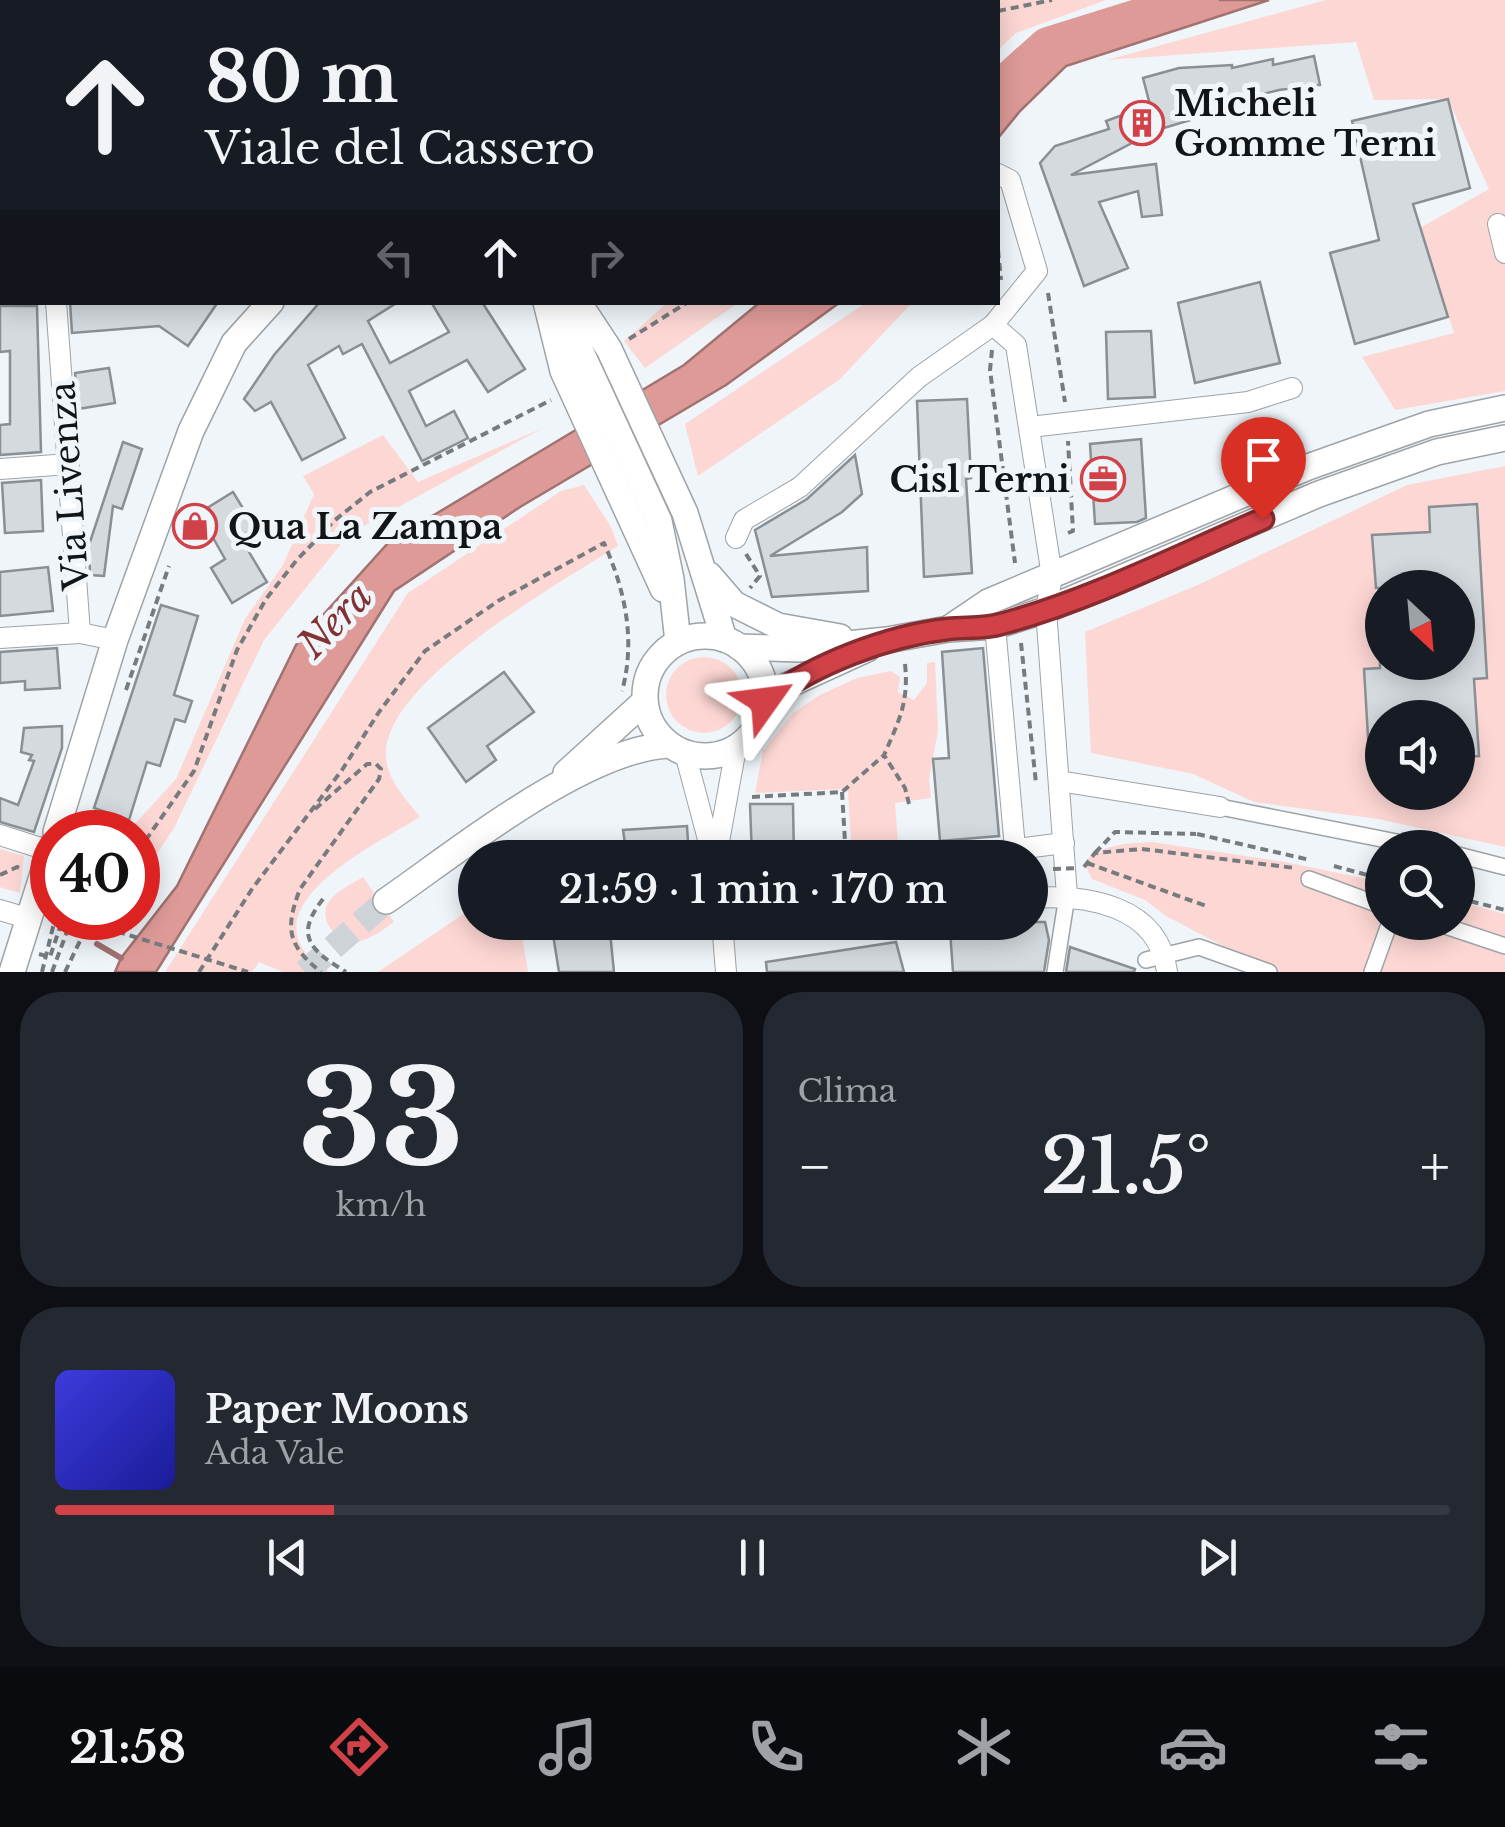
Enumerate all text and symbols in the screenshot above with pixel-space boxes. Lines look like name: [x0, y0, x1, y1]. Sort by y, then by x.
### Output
text: 80 m: [205, 34, 398, 121]
icon: ahead: [40, 40, 170, 170]
place label: Micheli Gomme Terni: [1174, 82, 1436, 165]
building icon: Micheli Gomme Terni: [1119, 100, 1165, 146]
text: Viale del Cassero: [205, 120, 595, 176]
icon: left: [368, 230, 423, 285]
icon: ahead: [473, 230, 528, 285]
icon: right: [578, 230, 633, 285]
street label: Via Livenza: [40, 380, 98, 593]
pin: [1221, 417, 1306, 520]
icon: arrive: [1236, 432, 1291, 487]
office icon: Cisl Terni: [1080, 456, 1126, 502]
place label: Cisl Terni: [889, 458, 1070, 501]
shop icon: Qua La Zampa: [172, 503, 218, 549]
place label: Qua La Zampa: [228, 505, 502, 548]
north arrow: [1365, 570, 1475, 680]
map controls: [1365, 570, 1475, 940]
water label: Nera: [287, 573, 382, 668]
position arrow: [713, 649, 817, 753]
button: sound: [1365, 700, 1475, 810]
speed limit sign: 40: [30, 810, 160, 940]
button: search: [1365, 830, 1475, 940]
text: 21:59 · 1 min · 170 m: [559, 866, 947, 913]
text: 33: [298, 1039, 464, 1200]
text: Clima: [798, 1071, 897, 1111]
text: 21.5°: [1041, 1120, 1211, 1213]
text: −: [798, 1133, 832, 1201]
text: +: [1420, 1133, 1450, 1201]
text: km/h: [336, 1185, 427, 1225]
text: Paper Moons: [205, 1386, 469, 1433]
text: Ada Vale: [205, 1433, 345, 1473]
icon: previous: [260, 1530, 315, 1585]
icon: pause: [725, 1530, 780, 1585]
icon: next: [1190, 1530, 1245, 1585]
icon: directions: [324, 1712, 394, 1782]
icon: music: [533, 1712, 603, 1782]
icon: phone: [741, 1712, 811, 1782]
icon: climate: [949, 1712, 1019, 1782]
icon: car: [1158, 1712, 1228, 1782]
icon: filters: [1366, 1712, 1436, 1782]
text: 21:58: [69, 1719, 186, 1775]

